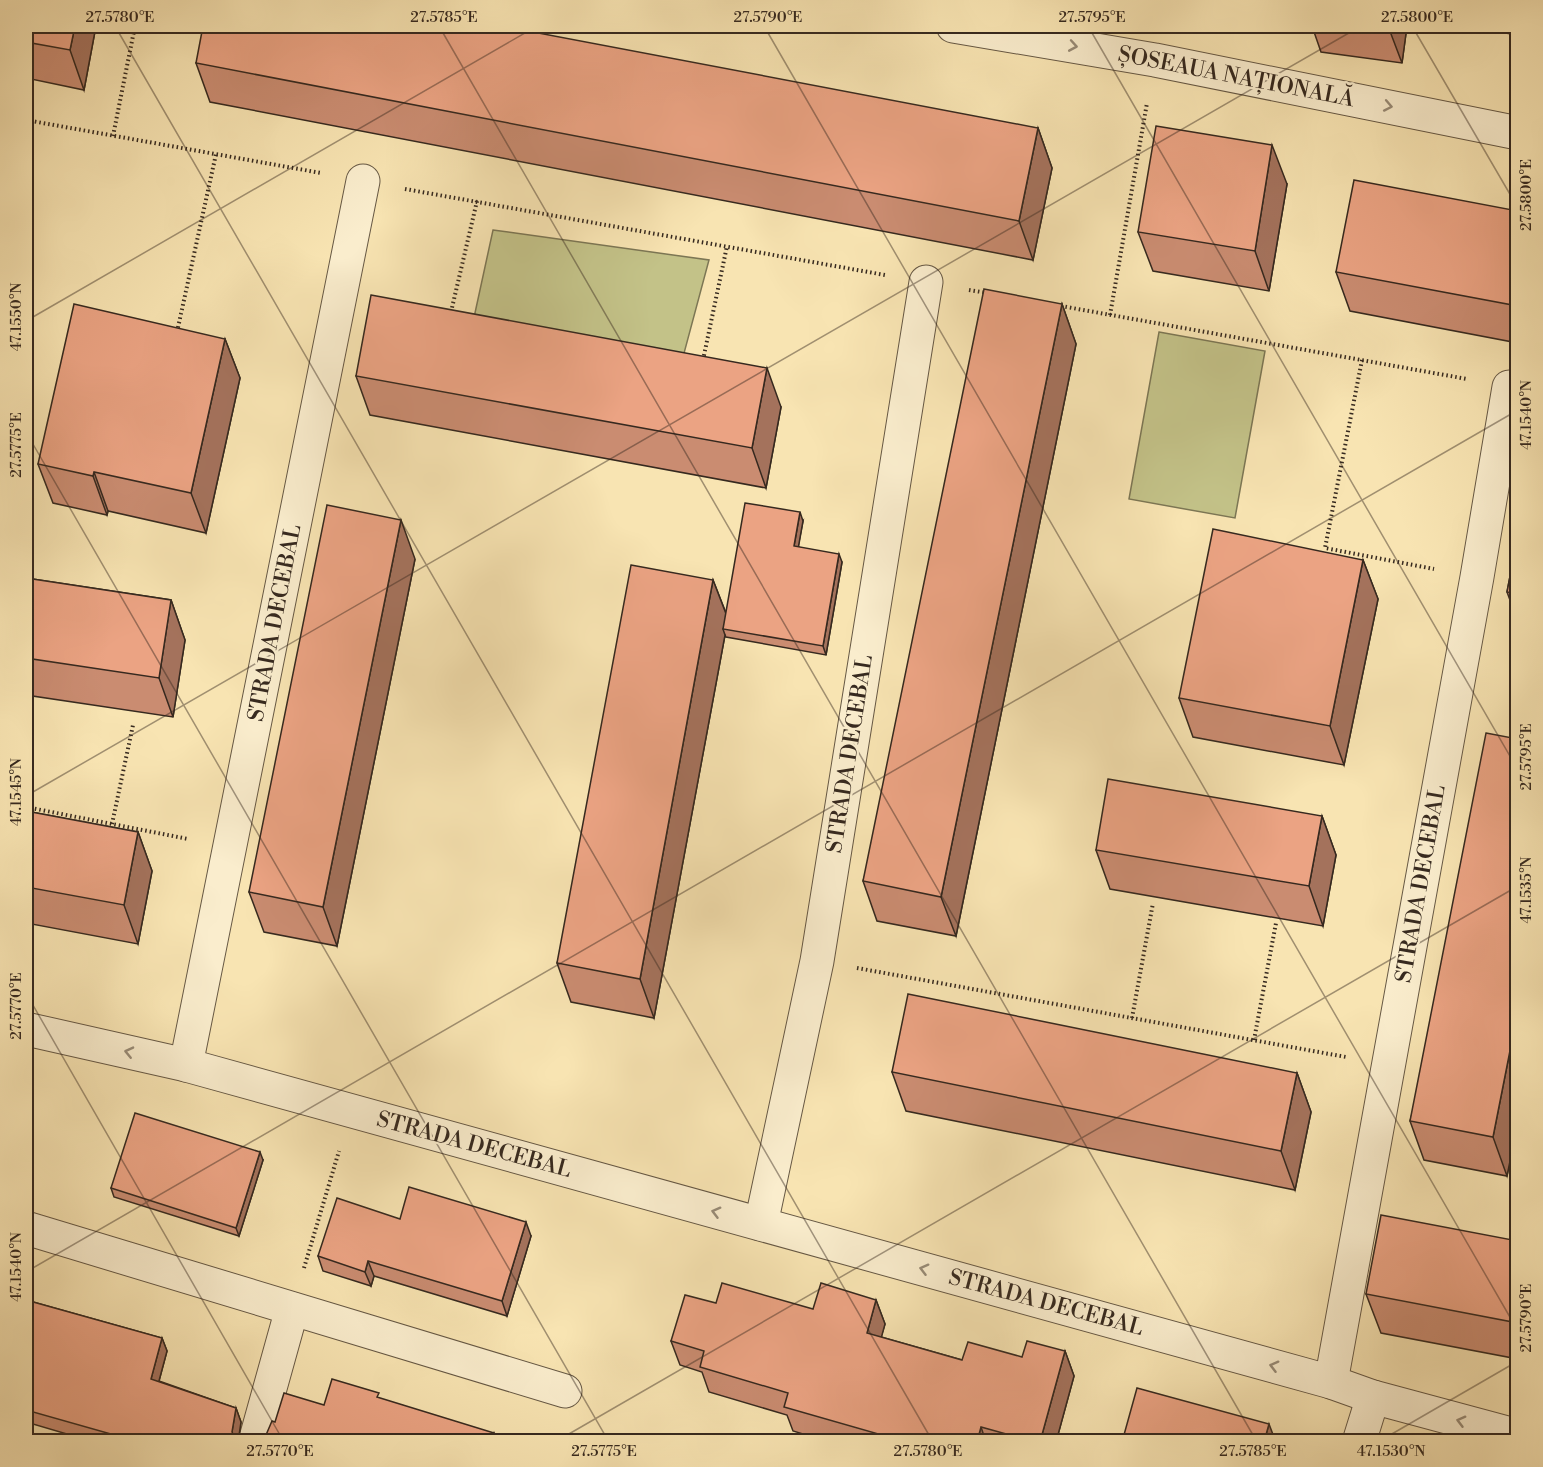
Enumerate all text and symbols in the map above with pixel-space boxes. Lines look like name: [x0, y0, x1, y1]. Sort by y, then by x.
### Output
text: 27.5780°E: [86, 8, 154, 27]
text: 27.5785°E: [410, 8, 478, 27]
text: 27.5790°E: [734, 8, 802, 27]
text: 27.5795°E: [1058, 8, 1126, 27]
text: 27.5800°E: [1381, 8, 1453, 27]
one-way arrow: [1068, 39, 1077, 51]
street label: ȘOSEAUA NAȚIONALĂ: [1116, 40, 1357, 113]
one-way arrow: [1382, 99, 1392, 112]
text: 27.5800°E: [1517, 159, 1536, 231]
text: 47.1550°N: [7, 283, 26, 351]
text: 47.1540°N: [1517, 380, 1536, 450]
text: 27.5775°E: [7, 412, 26, 478]
street label: STRADA DECEBAL: [243, 522, 307, 724]
street label: STRADA DECEBAL: [821, 653, 879, 855]
text: 27.5795°E: [1517, 723, 1536, 791]
text: 47.1545°N: [7, 758, 26, 826]
street label: STRADA DECEBAL: [1390, 783, 1452, 985]
text: 47.1535°N: [1517, 857, 1536, 923]
text: 27.5770°E: [7, 972, 26, 1040]
one-way arrow: [124, 1046, 134, 1059]
street label: STRADA DECEBAL: [374, 1106, 574, 1184]
one-way arrow: [711, 1207, 722, 1219]
text: 47.1540°N: [7, 1232, 26, 1302]
one-way arrow: [919, 1264, 930, 1276]
street label: STRADA DECEBAL: [946, 1264, 1146, 1342]
text: 27.5790°E: [1517, 1284, 1536, 1352]
one-way arrow: [1269, 1361, 1280, 1373]
one-way arrow: [1456, 1416, 1467, 1428]
text: 27.5770°E: [246, 1442, 314, 1461]
text: 27.5775°E: [571, 1442, 637, 1461]
text: 27.5780°E: [894, 1442, 962, 1461]
text: 27.5785°E: [1219, 1442, 1287, 1461]
text: 47.1530°N: [1357, 1442, 1425, 1461]

